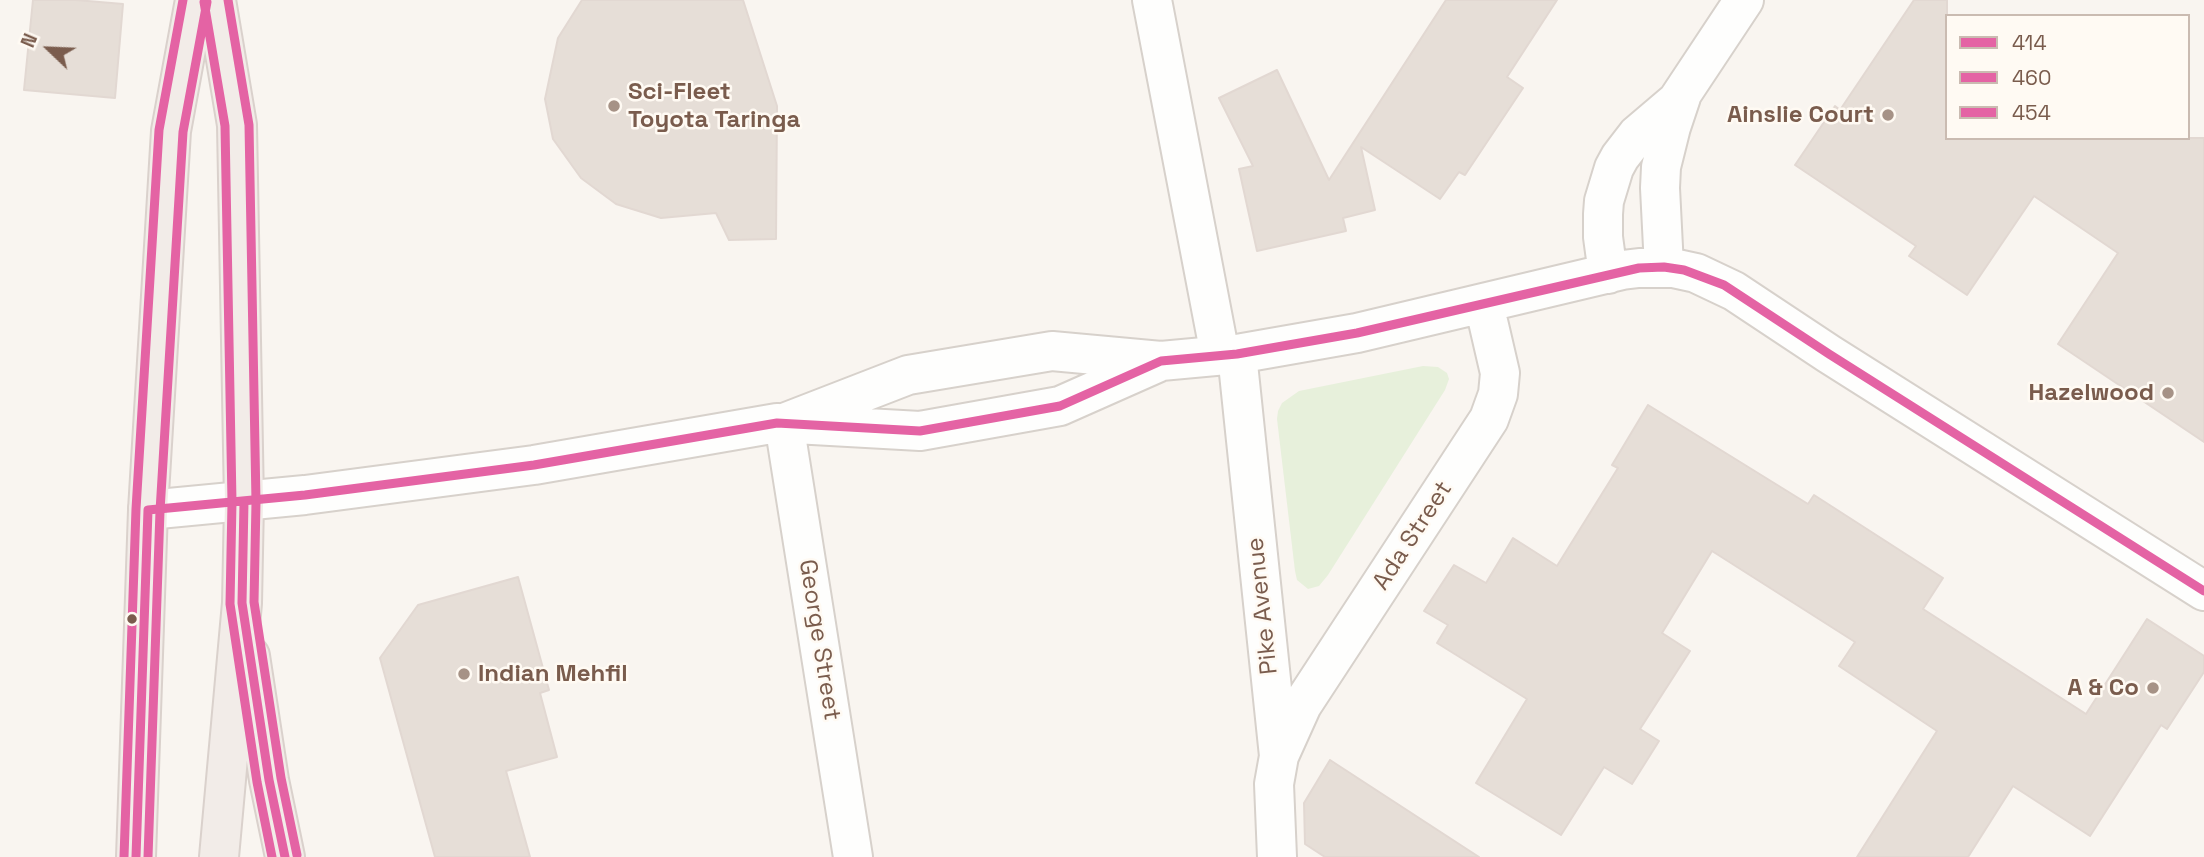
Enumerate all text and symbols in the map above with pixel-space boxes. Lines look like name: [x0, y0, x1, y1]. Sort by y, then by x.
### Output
north arrow: [14, 14, 84, 84]
legend: [1945, 14, 2190, 140]
text: 414: [2012, 29, 2047, 56]
text: N: [15, 30, 43, 51]
text: 460: [2012, 64, 2051, 91]
place label: Sci-Fleet Toyota Taringa: [628, 78, 800, 134]
marker: Sci-Fleet Toyota Taringa: [606, 98, 622, 114]
text: 454: [2012, 99, 2051, 126]
place label: Ainslie Court: [1727, 101, 1874, 129]
marker: Ainslie Court: [1880, 107, 1896, 123]
place label: Hazelwood: [2028, 379, 2154, 407]
marker: Hazelwood: [2160, 385, 2176, 401]
street label: Ada Street: [1367, 476, 1459, 596]
street label: Pike Avenue: [1241, 536, 1285, 676]
street label: George Street: [792, 557, 846, 723]
unlabelled marker: [125, 612, 139, 626]
place label: Indian Mehfil: [478, 660, 628, 688]
marker: Indian Mehfil: [456, 666, 472, 682]
place label: A & Co: [2067, 674, 2139, 702]
marker: A & Co: [2145, 680, 2161, 696]

